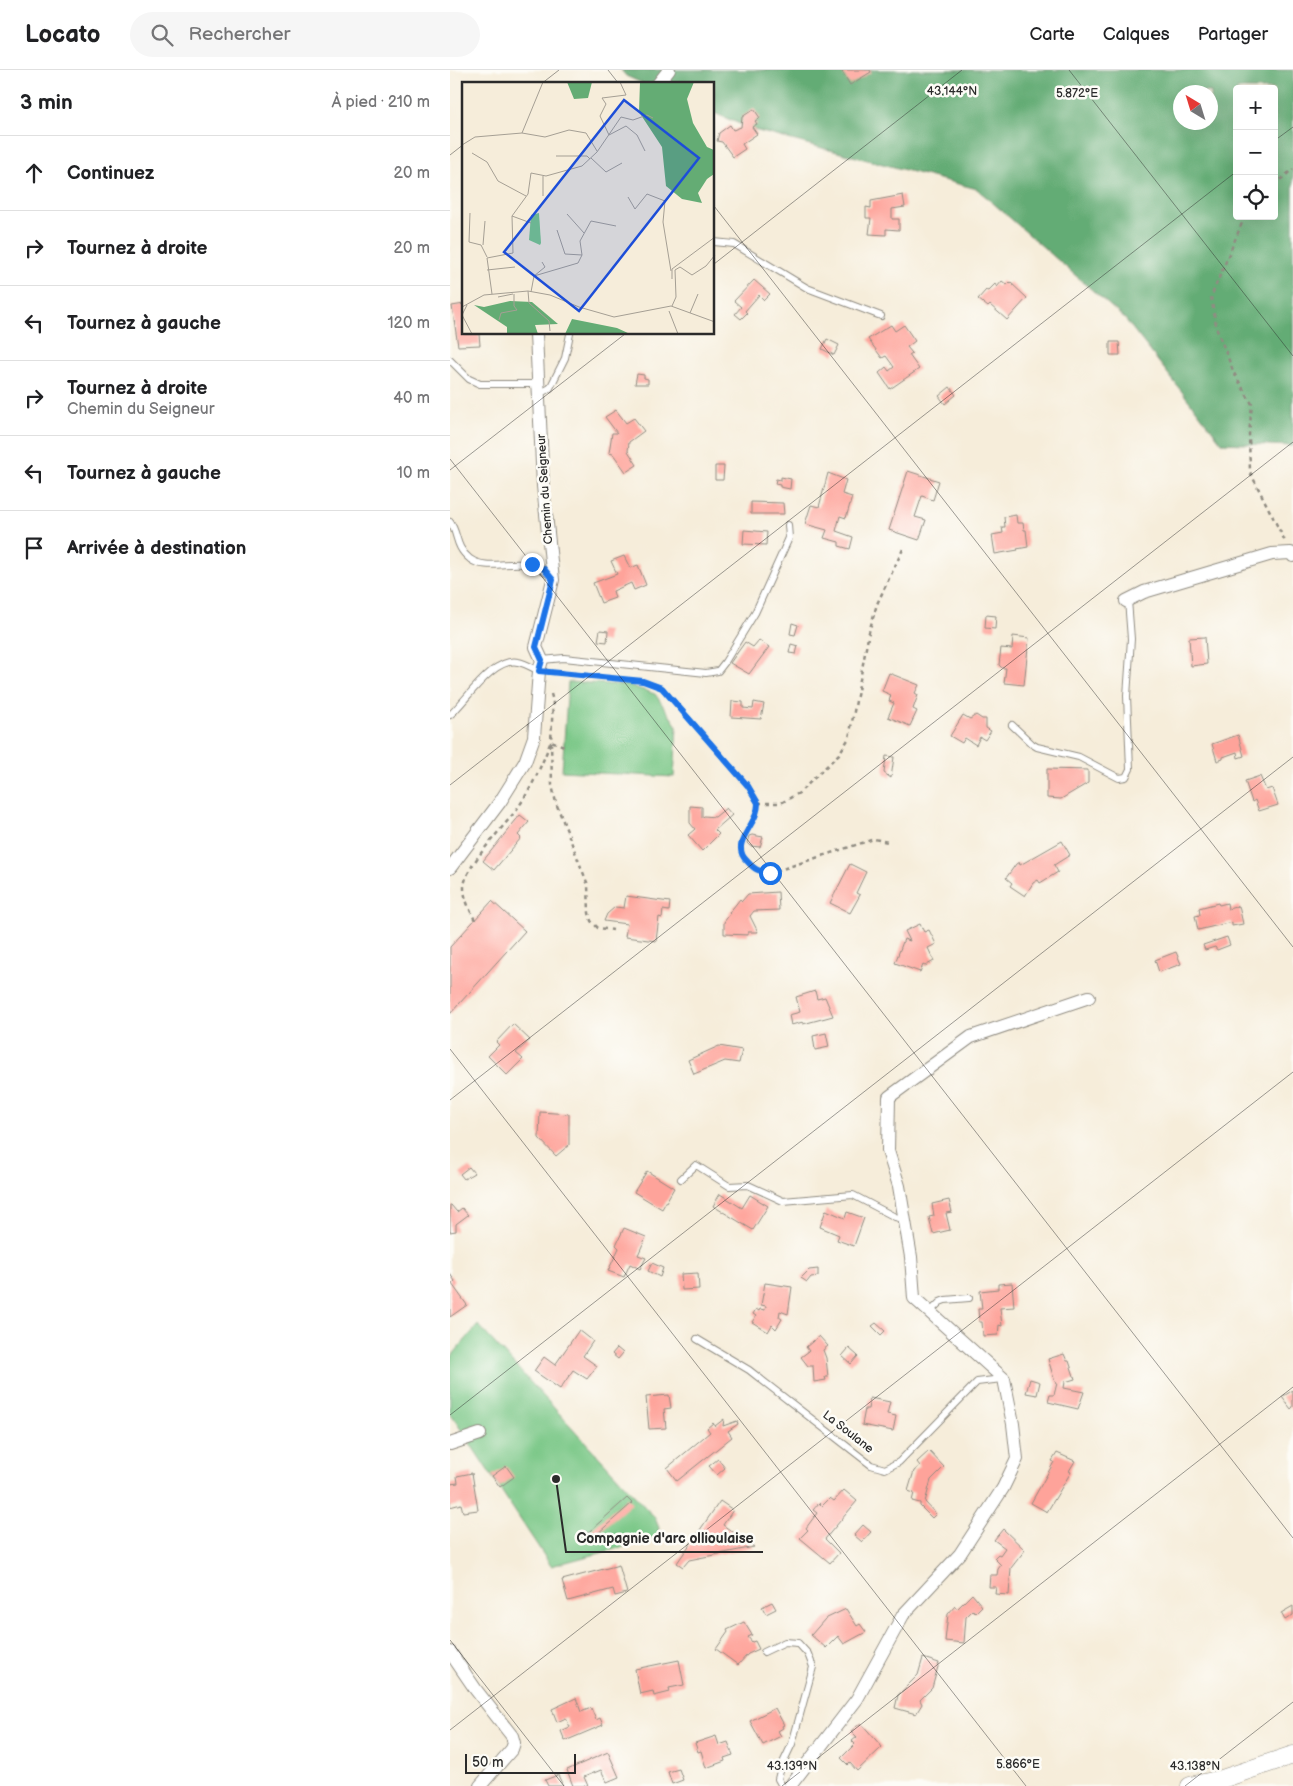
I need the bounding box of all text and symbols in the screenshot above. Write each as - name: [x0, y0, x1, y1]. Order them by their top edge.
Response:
- search box: [130, 12, 480, 57]
- text: Locato: [25, 20, 100, 49]
- icon: search: [148, 21, 176, 49]
- text: Rechercher: [188, 23, 290, 46]
- text: Carte: [1029, 24, 1075, 45]
- text: Calques: [1103, 24, 1170, 45]
- text: Partager: [1198, 24, 1268, 45]
- inset map: [462, 82, 715, 335]
- text: 43.144°N: [927, 84, 977, 99]
- north arrow: [1173, 85, 1218, 130]
- map controls: [1233, 85, 1278, 220]
- button: +: [1233, 85, 1278, 130]
- text: 5.872°E: [1056, 86, 1098, 101]
- text: 3 min: [20, 90, 73, 115]
- text: À pied · 210 m: [331, 93, 430, 112]
- button: −: [1233, 130, 1278, 175]
- icon: ahead: [20, 159, 48, 187]
- text: Continuez: [67, 162, 154, 185]
- text: 20 m: [394, 164, 430, 183]
- button: locate: [1233, 175, 1278, 220]
- icon: right: [20, 234, 48, 262]
- text: Tournez à droite: [67, 237, 208, 260]
- text: 20 m: [394, 239, 430, 258]
- icon: left: [20, 309, 48, 337]
- text: Tournez à gauche: [67, 312, 221, 335]
- text: 120 m: [387, 314, 430, 333]
- text: Tournez à droite: [67, 377, 208, 400]
- icon: right: [20, 384, 48, 412]
- text: 40 m: [393, 389, 430, 408]
- text: Chemin du Seigneur: [67, 400, 214, 419]
- street label: Chemin du Seigneur: [534, 433, 556, 545]
- icon: left: [20, 459, 48, 487]
- text: Tournez à gauche: [67, 462, 221, 485]
- text: 10 m: [397, 464, 430, 483]
- icon: arrive: [20, 534, 48, 562]
- text: Arrivée à destination: [67, 537, 246, 560]
- route end: [521, 553, 544, 576]
- route start: [759, 862, 782, 885]
- street label: La Soulane: [820, 1408, 876, 1456]
- callout: Compagnie d'arc ollioulaise: [566, 1523, 763, 1552]
- text: Compagnie d'arc ollioulaise: [576, 1530, 754, 1547]
- scale bar: [465, 1751, 576, 1774]
- text: 50 m: [472, 1754, 504, 1771]
- text: 5.866°E: [996, 1757, 1040, 1772]
- text: 43.139°N: [767, 1759, 817, 1774]
- text: 43.138°N: [1170, 1759, 1220, 1774]

